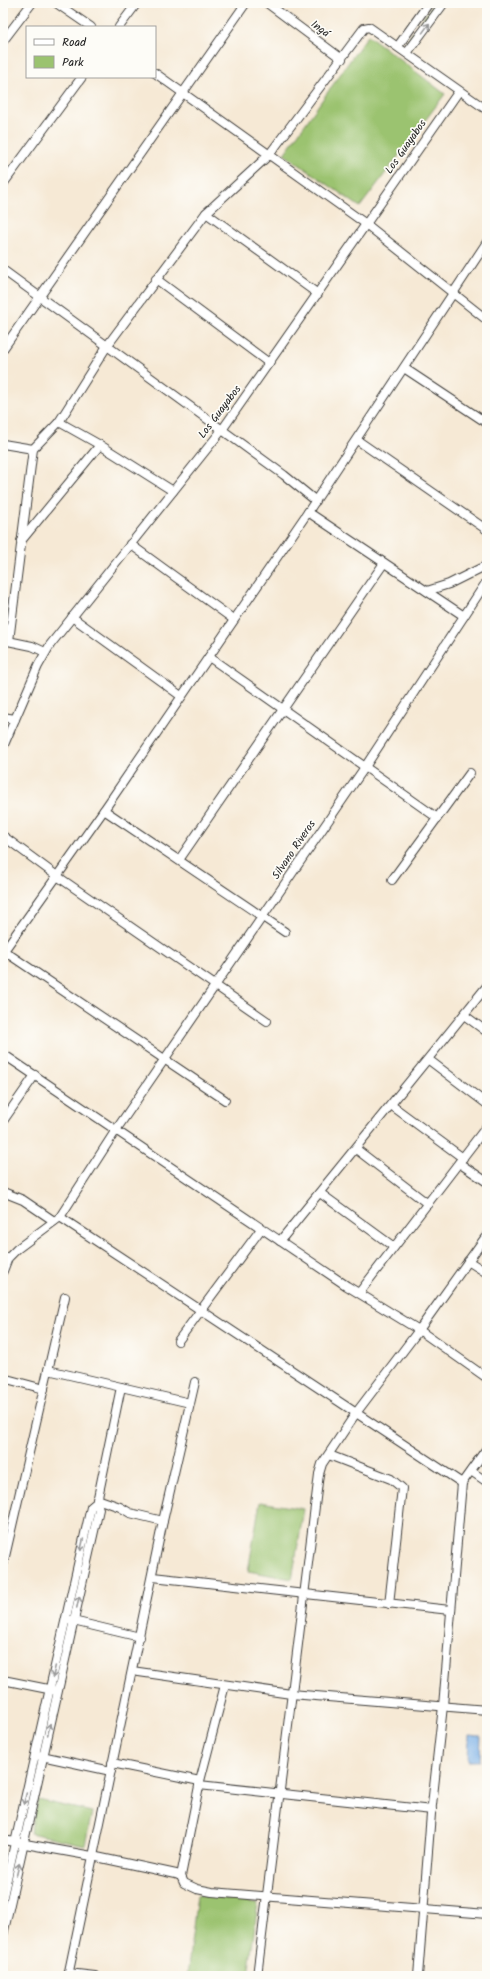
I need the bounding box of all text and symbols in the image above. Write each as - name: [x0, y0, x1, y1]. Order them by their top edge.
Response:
- street label: Ingá: [307, 16, 335, 43]
- one-way arrow: [422, 23, 430, 34]
- legend: [26, 26, 156, 78]
- text: Road: [62, 33, 87, 52]
- text: Park: [62, 53, 84, 72]
- street label: Los Guayabos: [381, 116, 432, 178]
- street label: Los Guayabos: [194, 381, 246, 443]
- street label: Silvano Riveros: [267, 816, 321, 883]
- one-way arrow: [78, 1538, 86, 1551]
- one-way arrow: [75, 1596, 83, 1609]
- one-way arrow: [49, 1665, 57, 1678]
- one-way arrow: [45, 1723, 53, 1736]
- one-way arrow: [20, 1792, 28, 1805]
- one-way arrow: [15, 1863, 22, 1876]

